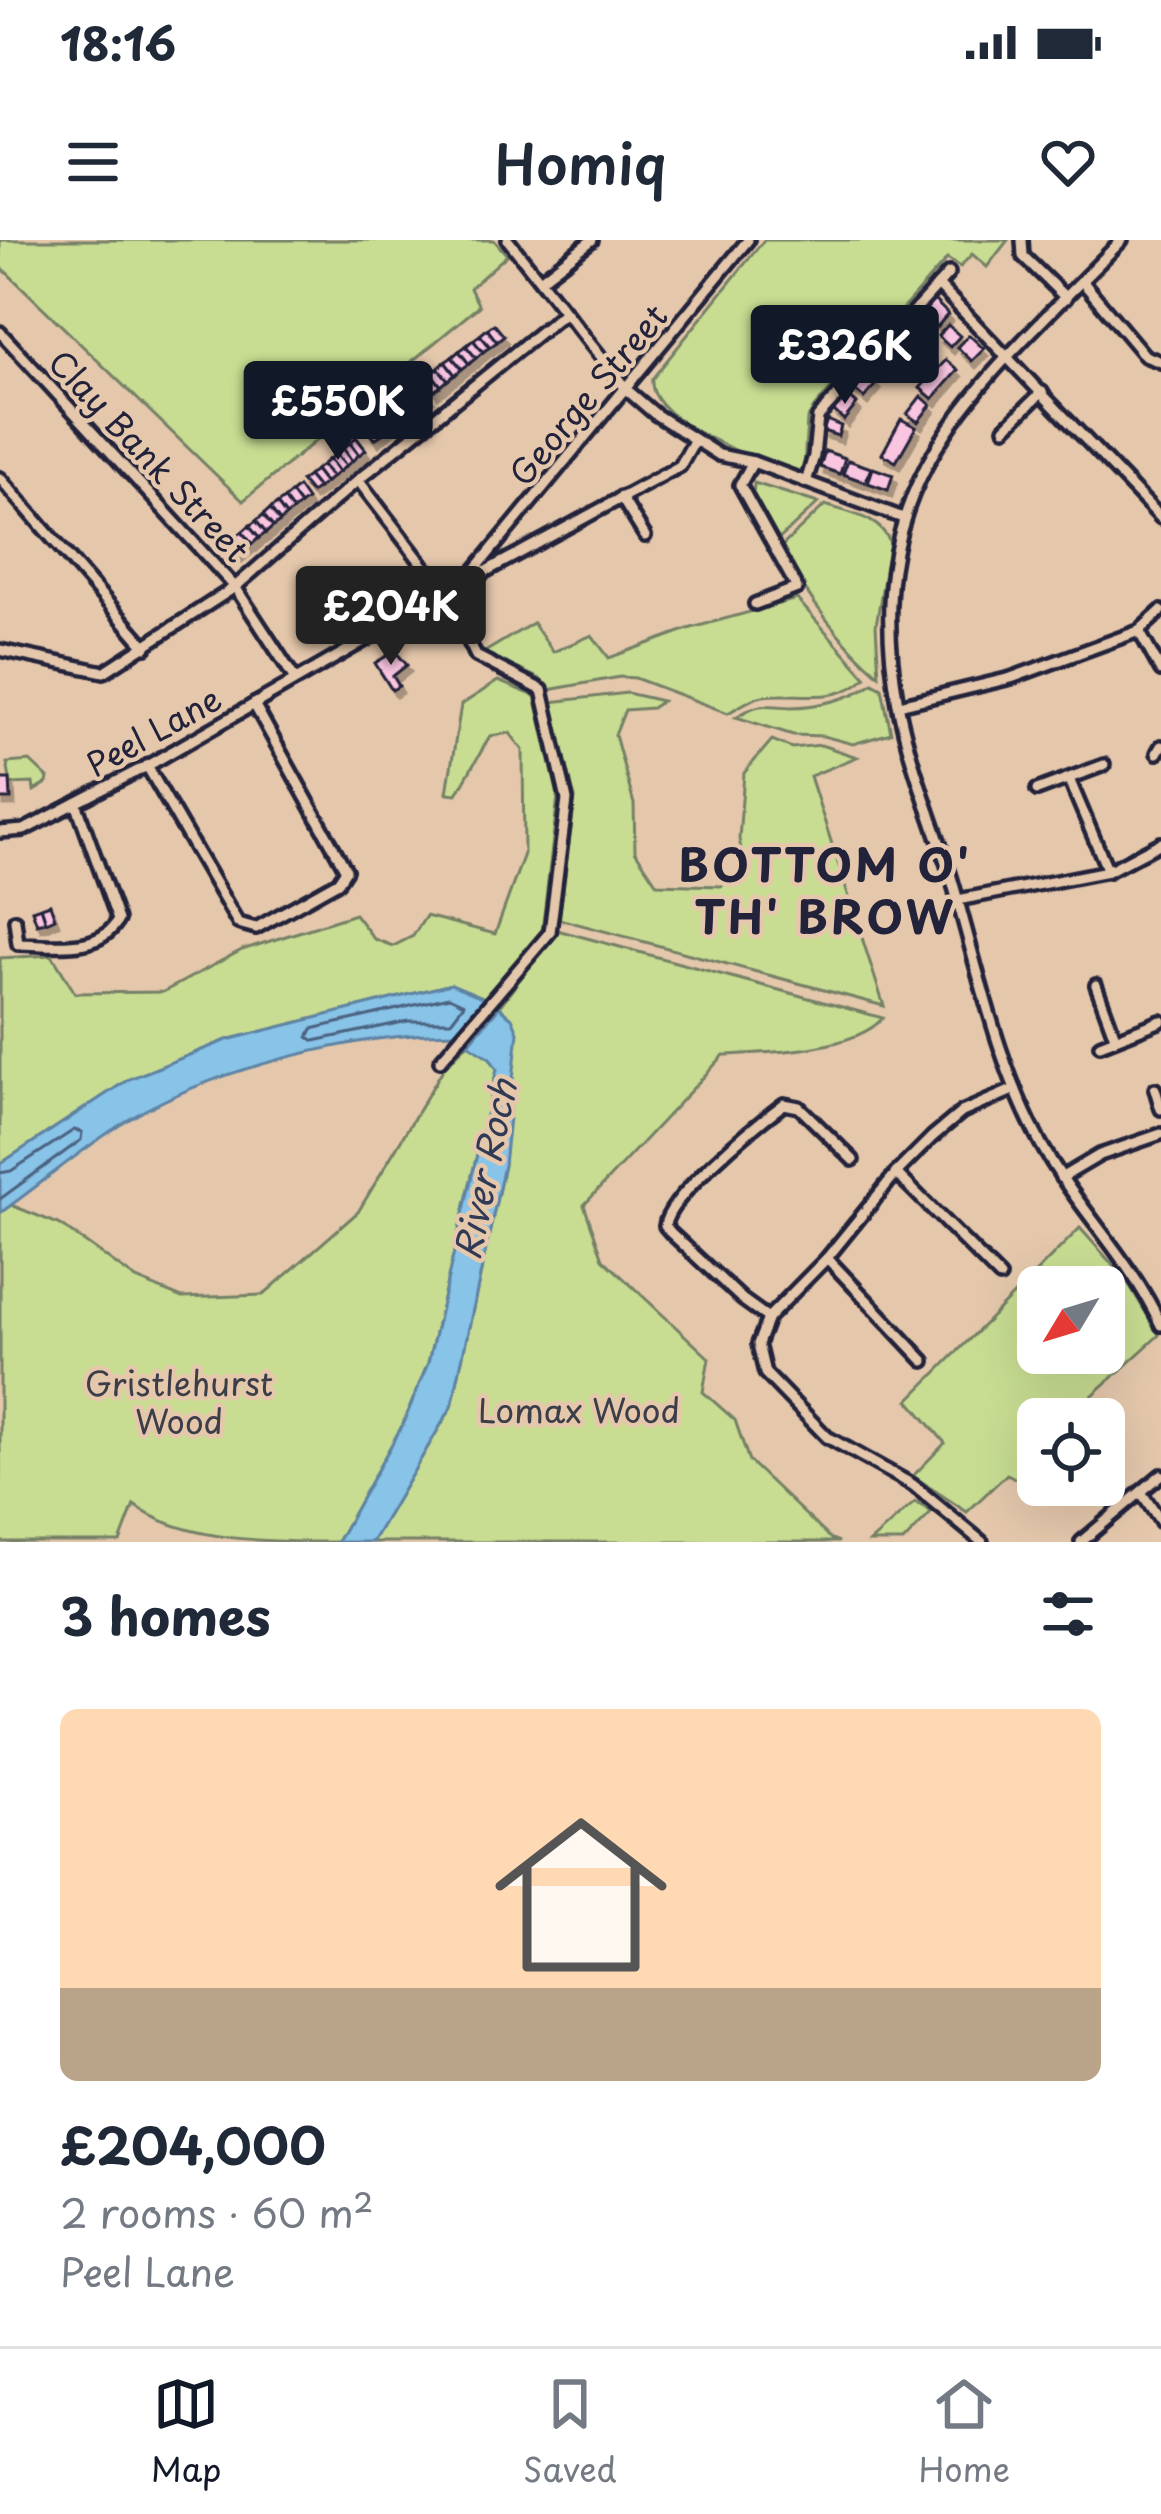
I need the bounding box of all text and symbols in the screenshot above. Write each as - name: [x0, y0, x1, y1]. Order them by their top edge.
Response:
- text: 18:16: [60, 8, 176, 76]
- text: Homiq: [495, 122, 666, 203]
- icon: menu: [60, 129, 126, 195]
- icon: heart: [1035, 129, 1101, 195]
- street label: George Street: [496, 292, 678, 496]
- pin: £326K: [761, 305, 929, 407]
- text: £326K: [778, 314, 912, 373]
- street label: Clay Bank Street: [38, 337, 262, 573]
- pin: £550K: [254, 361, 422, 463]
- text: £550K: [271, 370, 405, 429]
- pin: £204K: [307, 566, 475, 668]
- text: £204K: [323, 575, 459, 634]
- street label: Peel Lane: [76, 672, 230, 788]
- district label: BOTTOM O' TH' BROW: [678, 829, 972, 949]
- water label: River Roch: [439, 1072, 530, 1264]
- north arrow: [1017, 1266, 1125, 1374]
- map controls: [1017, 1266, 1125, 1506]
- park label: Gristlehurst Wood: [85, 1357, 273, 1445]
- park label: Lomax Wood: [478, 1384, 680, 1434]
- button: locate: [1017, 1398, 1125, 1506]
- text: 3 homes: [60, 1576, 271, 1653]
- icon: filters: [1035, 1581, 1101, 1647]
- icon: home: [473, 1787, 689, 2003]
- text: £204,000: [60, 2105, 326, 2182]
- text: 2 rooms · 60 m²: [60, 2182, 374, 2241]
- text: Peel Lane: [60, 2241, 235, 2300]
- tab: Map: [151, 2371, 221, 2493]
- tab: Saved: [523, 2371, 617, 2493]
- tab: Home: [918, 2371, 1010, 2493]

